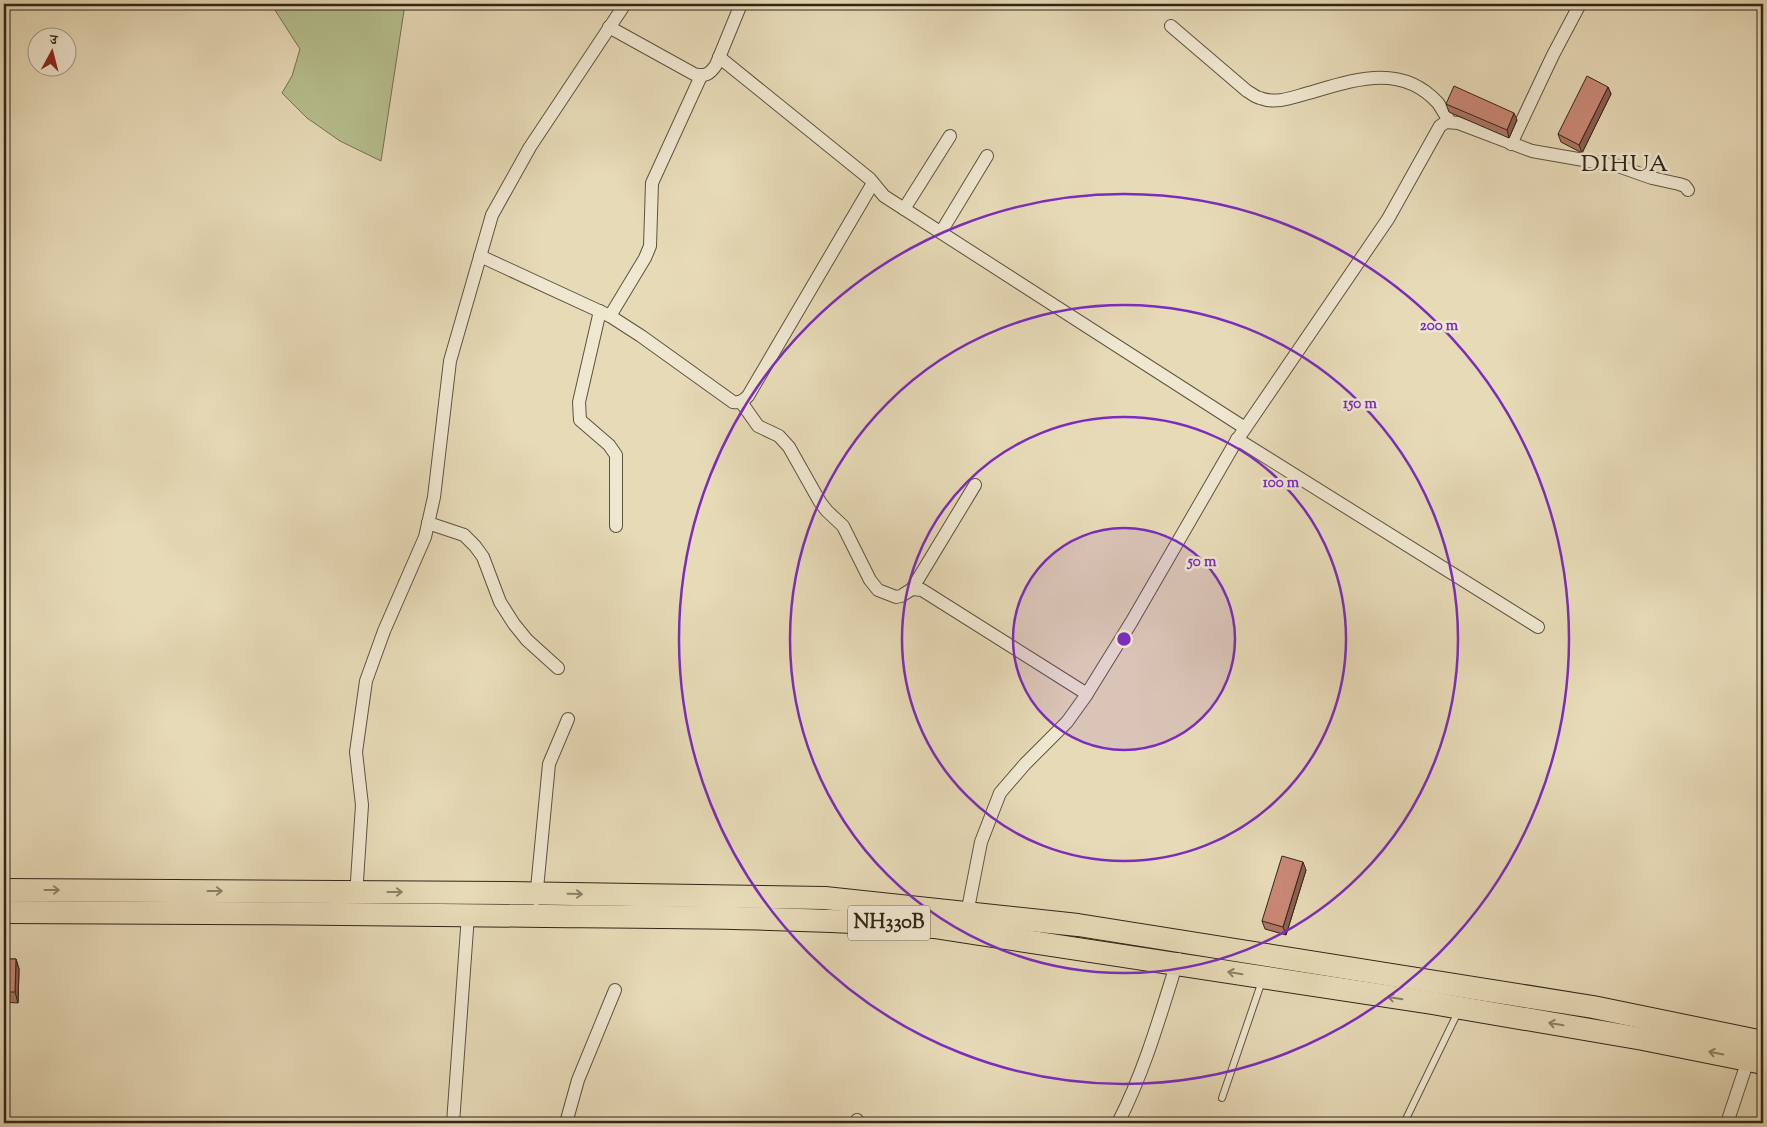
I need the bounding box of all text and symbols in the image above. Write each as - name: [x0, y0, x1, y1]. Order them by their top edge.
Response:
- north arrow: [28, 28, 78, 78]
- text: उ: [48, 31, 59, 52]
- district label: DIHUA: [1581, 148, 1669, 182]
- text: 200 m: [1420, 316, 1459, 337]
- text: 150 m: [1343, 394, 1377, 415]
- text: 100 m: [1263, 473, 1300, 494]
- text: 50 m: [1187, 552, 1217, 573]
- centre of rings: [1115, 630, 1133, 648]
- one-way arrow: [44, 885, 60, 895]
- one-way arrow: [206, 886, 223, 896]
- one-way arrow: [386, 887, 403, 897]
- one-way arrow: [566, 889, 583, 899]
- road number: NH330B: [848, 906, 930, 940]
- one-way arrow: [1227, 968, 1243, 978]
- one-way arrow: [1388, 992, 1404, 1002]
- one-way arrow: [1548, 1019, 1564, 1029]
- one-way arrow: [1708, 1048, 1724, 1058]

